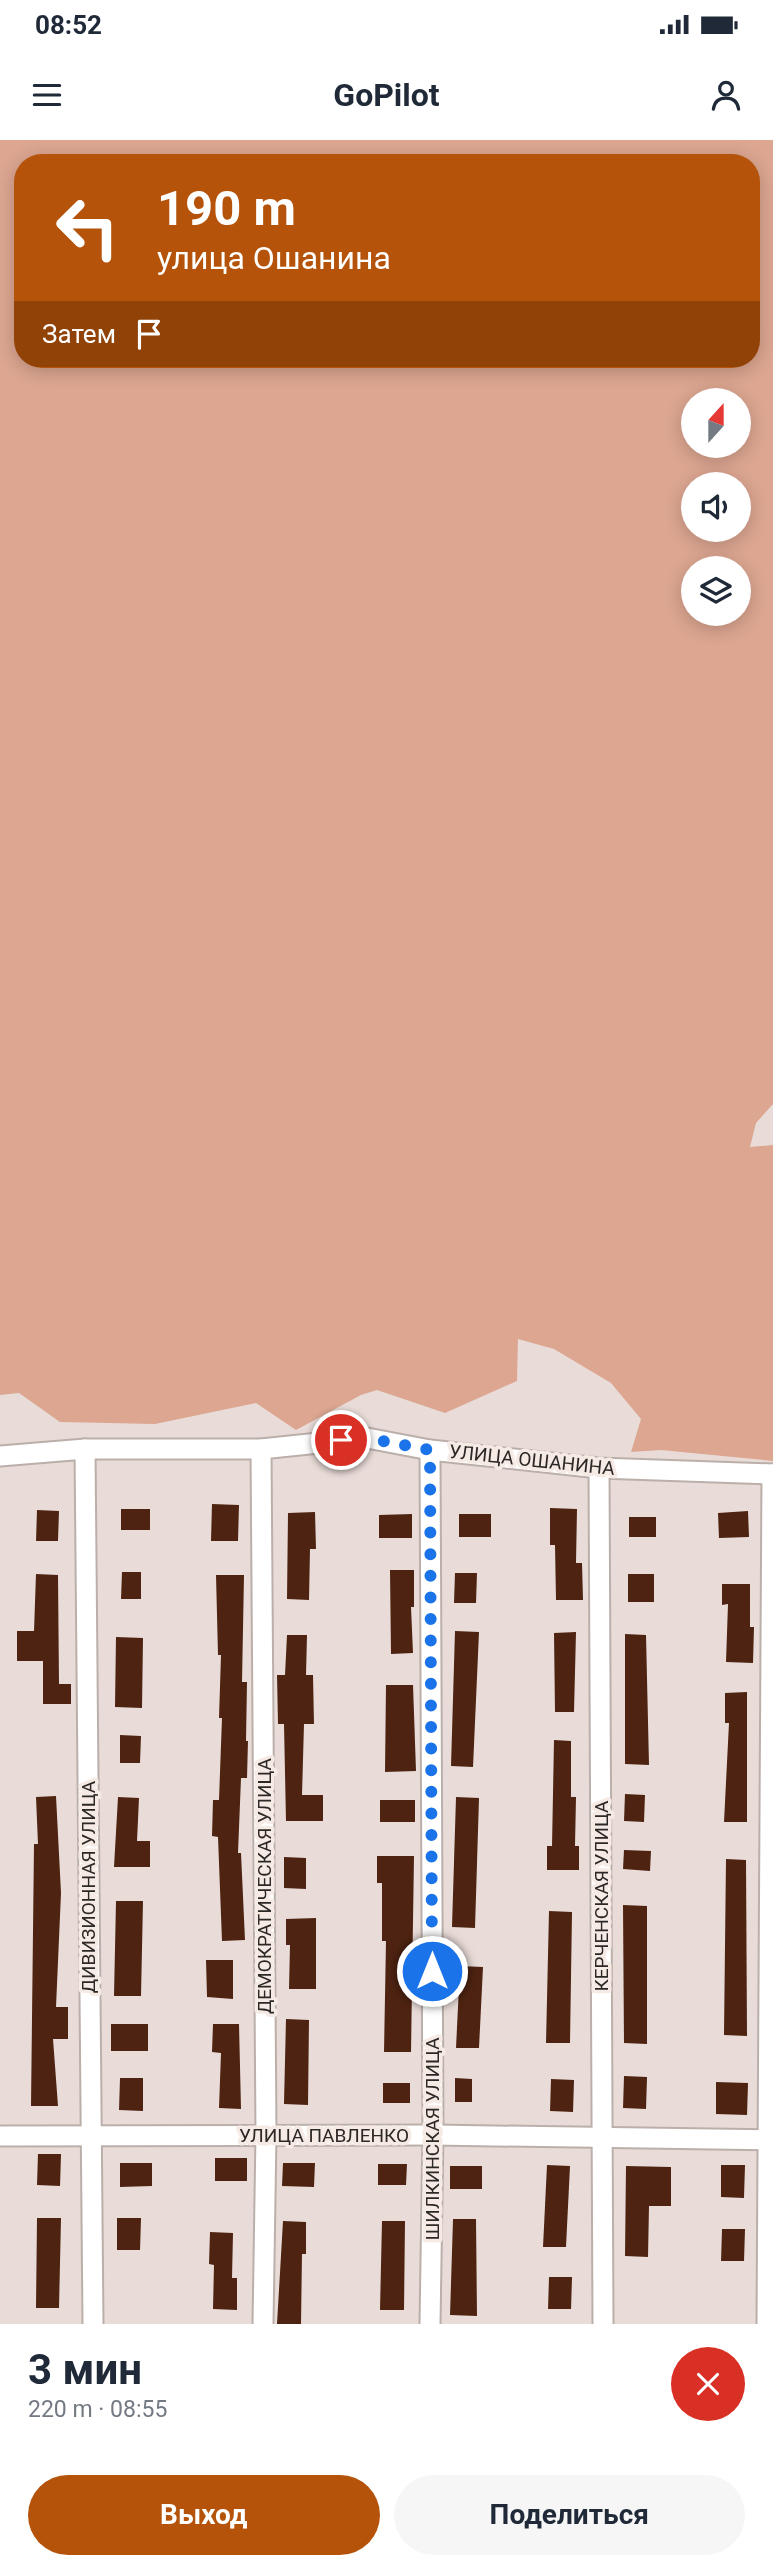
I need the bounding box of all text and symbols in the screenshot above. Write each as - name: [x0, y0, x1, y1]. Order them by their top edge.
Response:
- text: 08:52: [35, 10, 102, 40]
- icon: menu: [28, 76, 66, 114]
- text: GoPilot: [333, 76, 440, 114]
- icon: person: [707, 76, 745, 114]
- text: 190 m: [157, 180, 296, 237]
- icon: left: [42, 182, 133, 273]
- text: улица Ошанина: [157, 239, 391, 277]
- icon: arrive: [130, 315, 168, 353]
- text: Затем: [42, 319, 116, 349]
- north arrow: [681, 388, 751, 458]
- map controls: [681, 388, 751, 626]
- button: sound: [681, 472, 751, 542]
- button: layers: [681, 556, 751, 626]
- pin: [311, 1410, 371, 1470]
- icon: arrive: [322, 1421, 360, 1459]
- street label: УЛИЦА ОШАНИНА: [448, 1440, 617, 1480]
- street label: ДЕМОКРАТИЧЕСКАЯ УЛИЦА: [253, 1757, 276, 2014]
- street label: ДИВИЗИОННАЯ УЛИЦА: [77, 1780, 100, 1993]
- street label: КЕРЧЕНСКАЯ УЛИЦА: [590, 1800, 613, 1992]
- position arrow: [395, 1934, 469, 2008]
- street label: ШИЛКИНСКАЯ УЛИЦА: [421, 2037, 444, 2241]
- street label: УЛИЦА ПАВЛЕНКО: [239, 2124, 409, 2147]
- text: 3 мин: [28, 2345, 142, 2394]
- button: close: [671, 2347, 745, 2421]
- text: 220 m · 08:55: [28, 2396, 167, 2423]
- button: Выход: [28, 2475, 380, 2555]
- button: Поделиться: [394, 2475, 745, 2555]

